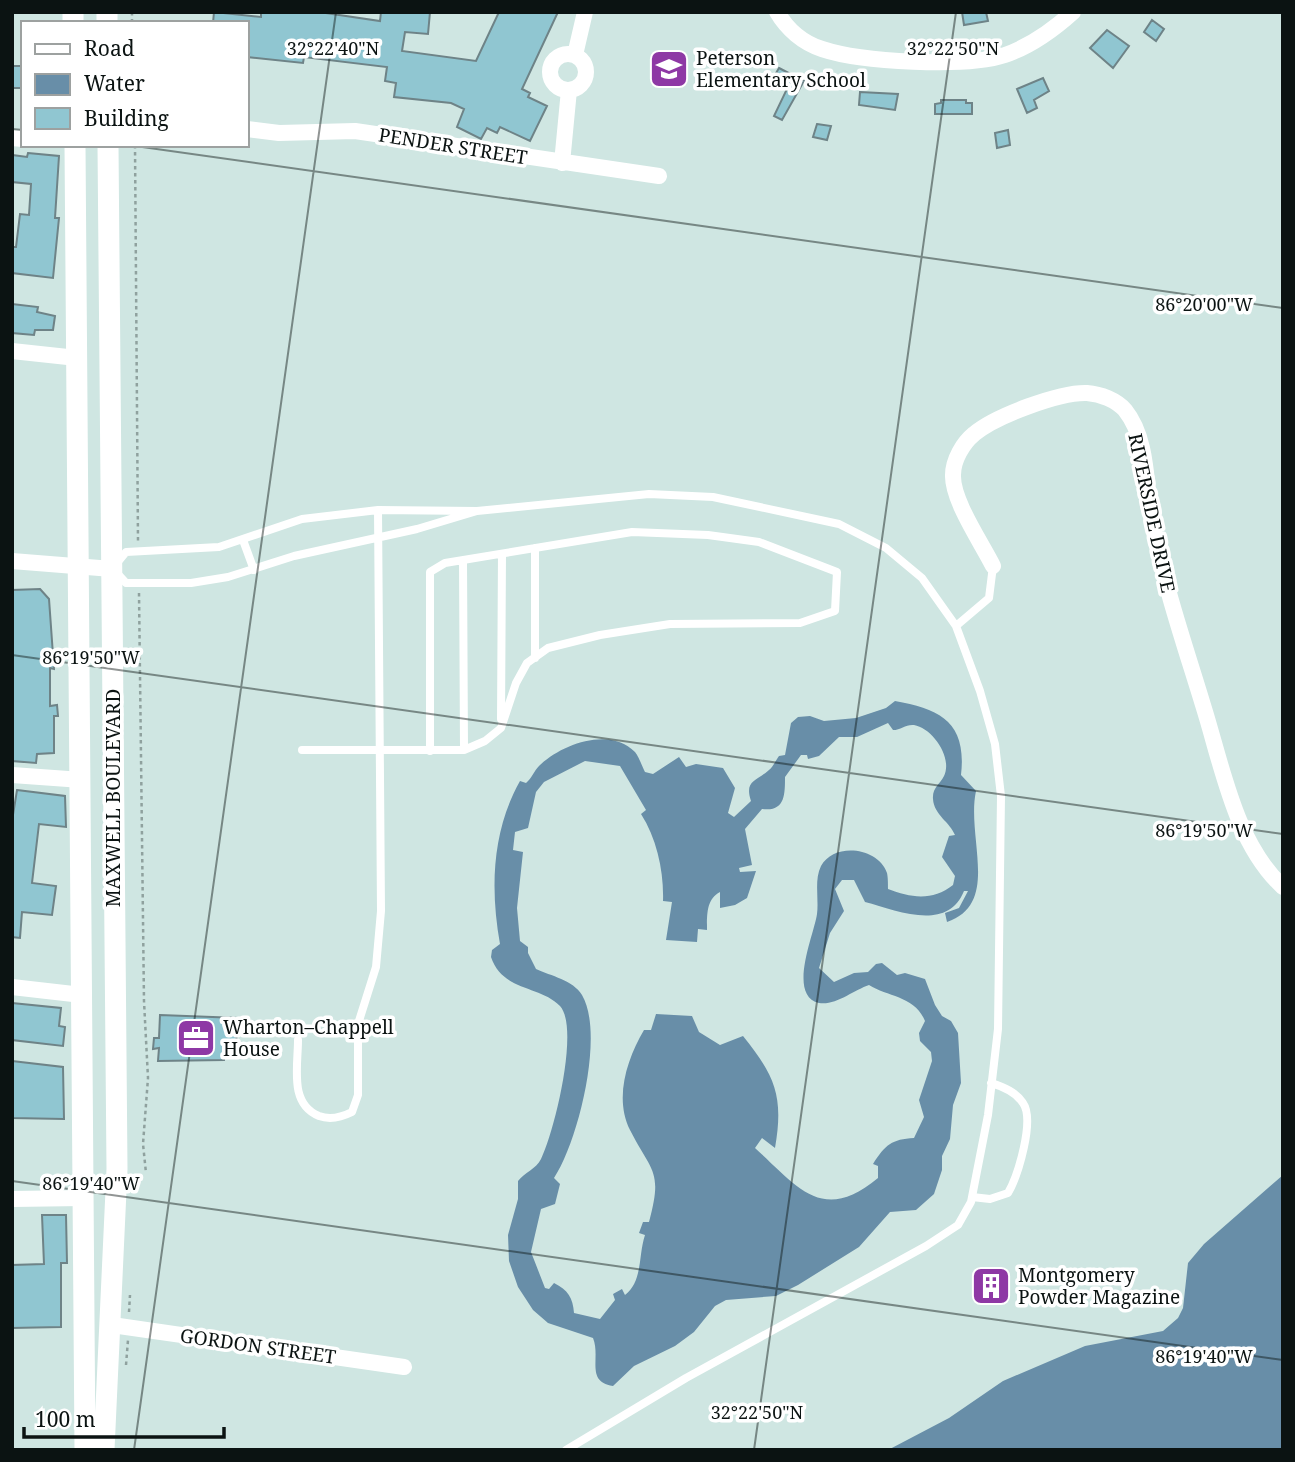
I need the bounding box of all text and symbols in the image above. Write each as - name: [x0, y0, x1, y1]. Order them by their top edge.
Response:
- legend: [21, 21, 248, 147]
- text: Road: [84, 34, 135, 62]
- text: 32°22'40"N: [287, 36, 380, 60]
- text: 32°22'50"N: [907, 36, 1000, 60]
- place label: Peterson Elementary School: [696, 45, 866, 93]
- school or university icon: Peterson Elementary School: [648, 48, 690, 90]
- text: Water: [84, 69, 145, 97]
- text: Building: [84, 104, 169, 132]
- street label: PENDER STREET: [377, 121, 530, 171]
- text: 86°20'00"W: [1155, 292, 1253, 316]
- street label: RIVERSIDE DRIVE: [1122, 431, 1182, 595]
- text: 86°19'50"W: [42, 645, 140, 669]
- street label: MAXWELL BOULEVARD: [100, 689, 126, 907]
- text: 86°19'50"W: [1155, 818, 1253, 842]
- place label: Wharton–Chappell House: [223, 1014, 394, 1062]
- office icon: Wharton–Chappell House: [175, 1017, 217, 1059]
- text: 86°19'40"W: [42, 1171, 140, 1195]
- place label: Montgomery Powder Magazine: [1018, 1262, 1180, 1310]
- building icon: Montgomery Powder Magazine: [970, 1265, 1012, 1307]
- street label: GORDON STREET: [179, 1322, 338, 1370]
- text: 86°19'40"W: [1155, 1344, 1253, 1368]
- scale bar: [24, 1396, 224, 1440]
- text: 32°22'50"N: [711, 1400, 804, 1424]
- text: 100 m: [35, 1405, 96, 1433]

